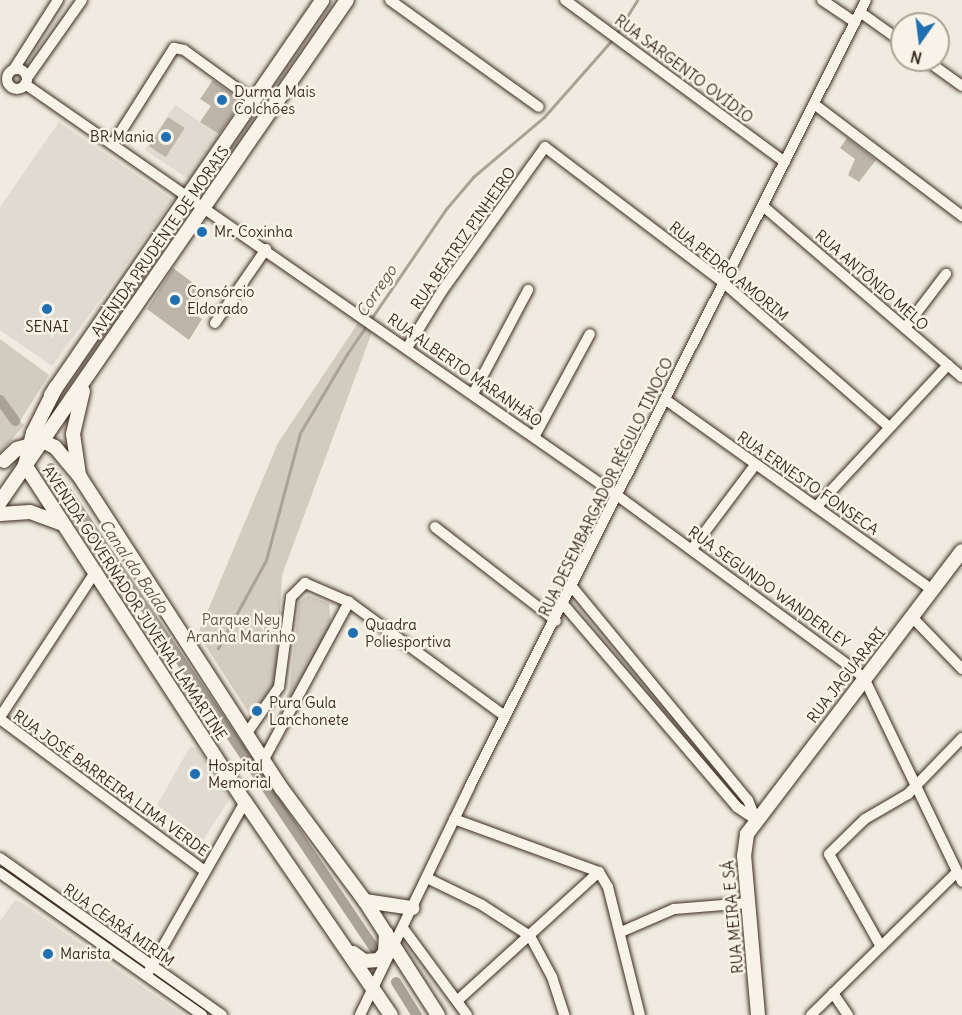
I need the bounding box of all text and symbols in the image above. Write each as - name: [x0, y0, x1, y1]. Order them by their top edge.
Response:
- street label: RUA SARGENTO OVÍDIO: [611, 11, 757, 127]
- north arrow: [890, 12, 950, 72]
- text: N: [908, 46, 924, 69]
- place label: Durma Mais Colchões: [234, 82, 316, 117]
- marker: Durma Mais Colchões: [215, 93, 229, 107]
- place label: BR Mania: [90, 128, 154, 146]
- marker: BR Mania: [159, 130, 173, 144]
- street label: AVENIDA PRUDENTE DE MORAIS: [87, 143, 233, 339]
- street label: RUA BEATRIZ PINHEIRO: [407, 163, 519, 313]
- street label: RUA PEDRO AMORIM: [666, 218, 792, 324]
- place label: Mr. Coxinha: [214, 223, 293, 241]
- marker: Mr. Coxinha: [195, 225, 209, 239]
- street label: RUA ANTÔNIO MELO: [812, 226, 932, 334]
- water label: Corrego: [352, 261, 400, 321]
- place label: Consórcio Eldorado: [187, 282, 254, 317]
- marker: Consórcio Eldorado: [168, 293, 182, 307]
- marker: SENAI: [40, 302, 54, 316]
- street label: RUA ALBERTO MARANHÃO: [384, 310, 546, 430]
- place label: SENAI: [25, 318, 69, 336]
- street label: RUA DESEMBARGADOR RÉGULO TINOCO: [535, 355, 677, 619]
- street label: RUA ERNESTO FONSECA: [734, 427, 882, 539]
- street label: AVENIDA GOVERNADOR JUVENAL LAMARTINE: [39, 462, 231, 744]
- water label: Canal do Baldo: [96, 515, 172, 617]
- street label: RUA SEGUNDO WANDERLEY: [685, 522, 853, 652]
- park label: Parque Ney Aranha Marinho: [186, 610, 296, 645]
- place label: Quadra Poliesportiva: [365, 615, 451, 650]
- street label: RUA JAGUARARI: [803, 624, 889, 726]
- marker: Quadra Poliesportiva: [346, 626, 360, 640]
- place label: Pura Gula Lanchonete: [269, 693, 349, 728]
- marker: Pura Gula Lanchonete: [250, 704, 264, 718]
- street label: RUA JOSÉ BARREIRA LIMA VERDE: [10, 706, 212, 860]
- place label: Hospital Memorial: [208, 756, 271, 791]
- marker: Hospital Memorial: [186, 765, 204, 783]
- street label: RUA MEIRA E SÁ: [719, 860, 747, 974]
- street label: RUA CEARÁ MIRIM: [60, 880, 178, 970]
- place label: Marista: [60, 945, 111, 963]
- marker: Marista: [41, 947, 55, 961]

